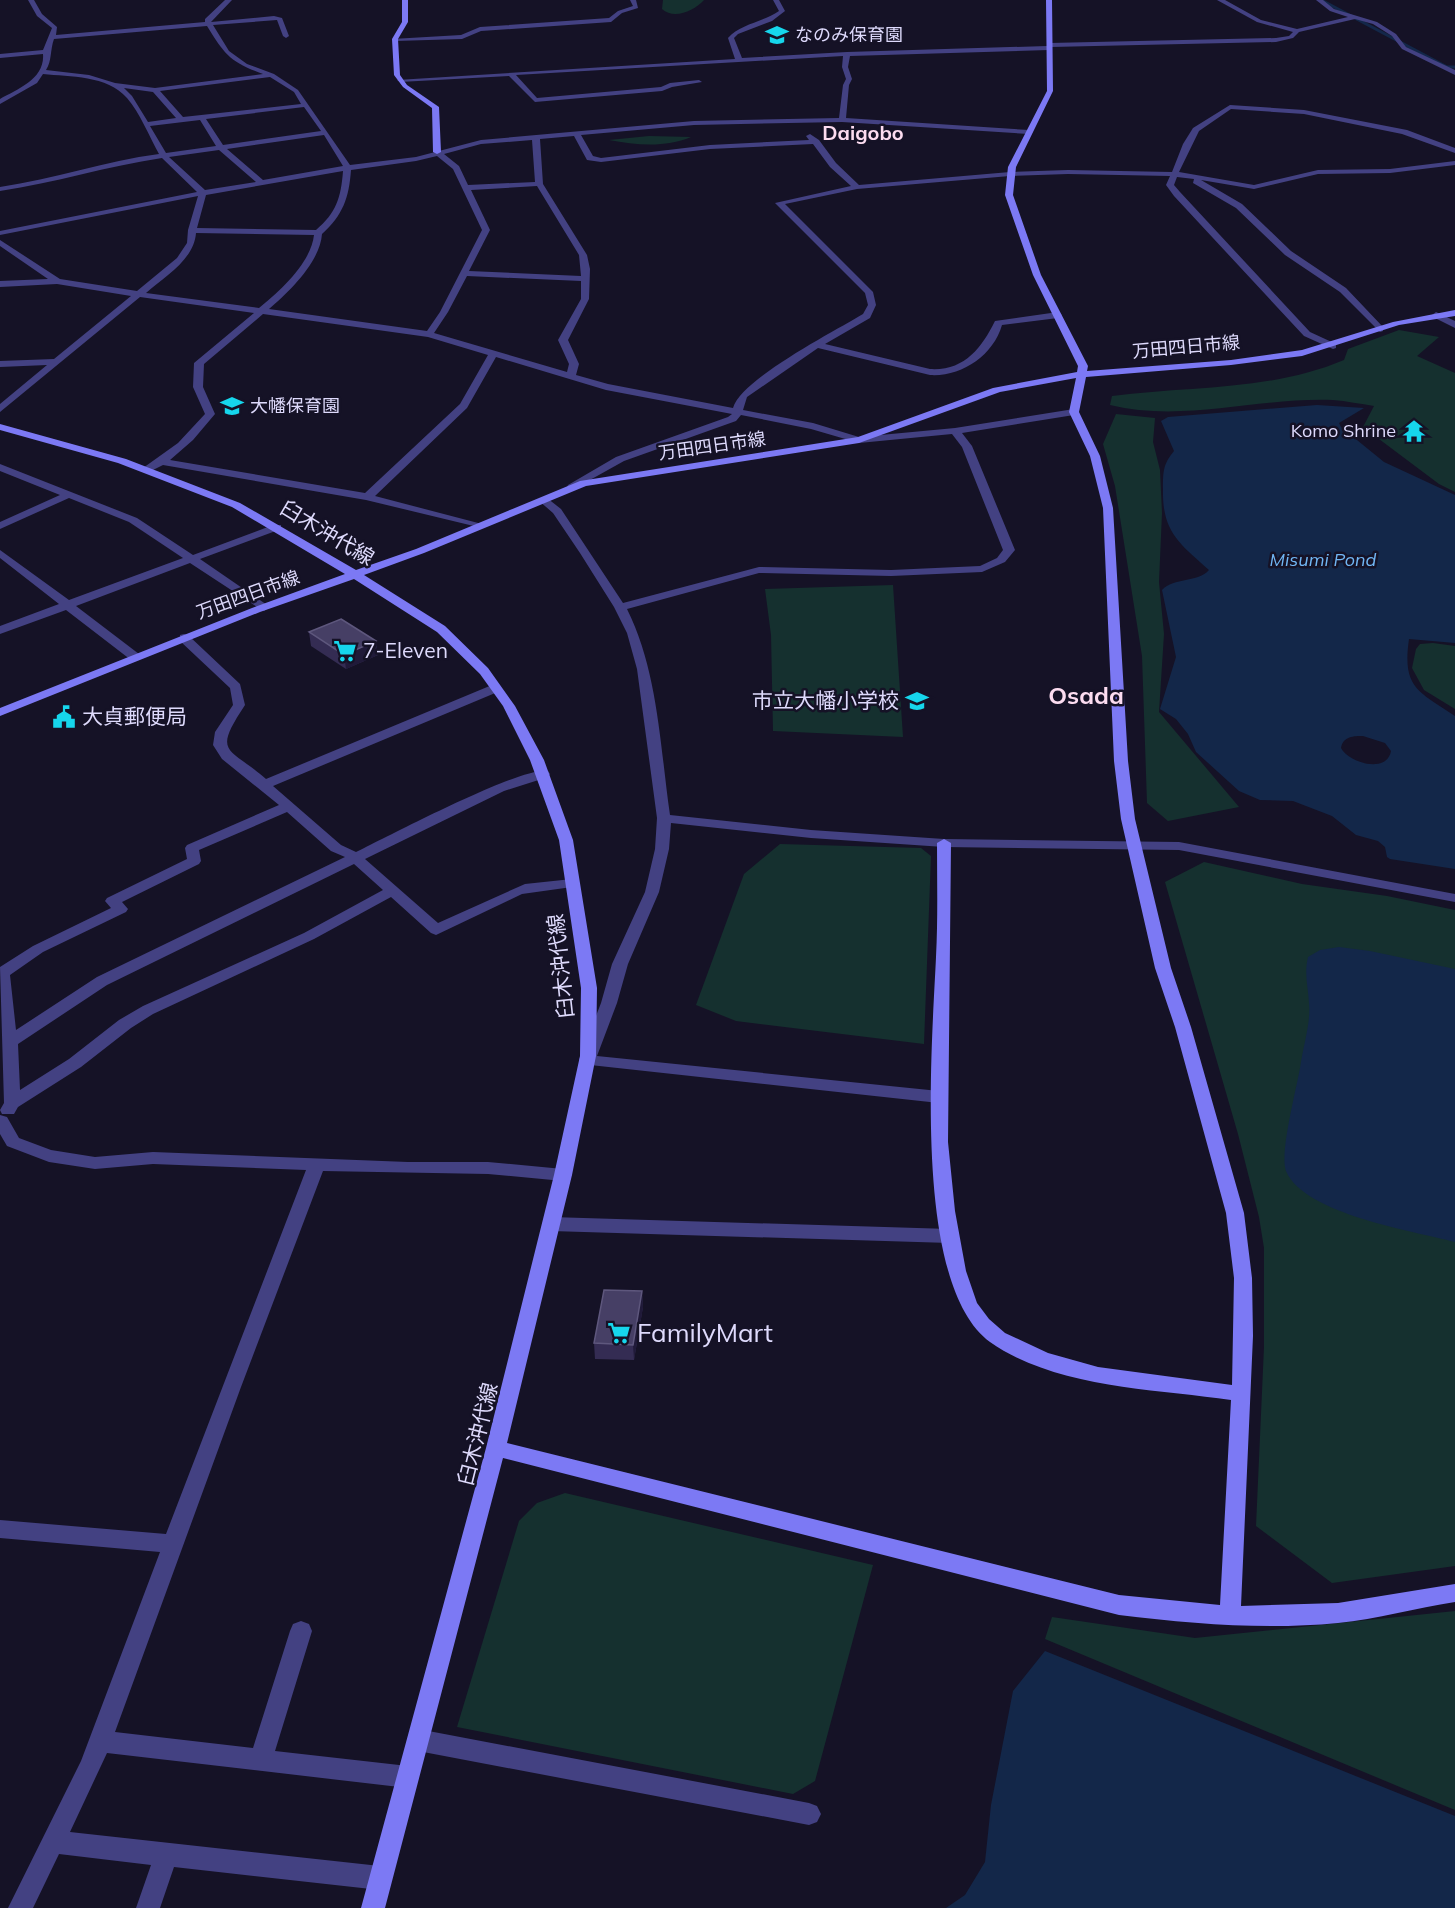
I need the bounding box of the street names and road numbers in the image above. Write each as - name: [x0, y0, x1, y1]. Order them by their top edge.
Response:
- street label: 万田四日市線: [1131, 330, 1241, 363]
- street label: 万田四日市線: [657, 427, 767, 464]
- street label: 臼木沖代線: [276, 494, 379, 570]
- street label: 万田四日市線: [193, 565, 303, 624]
- street label: 臼木沖代線: [542, 913, 578, 1020]
- street label: 臼木沖代線: [452, 1380, 502, 1488]

